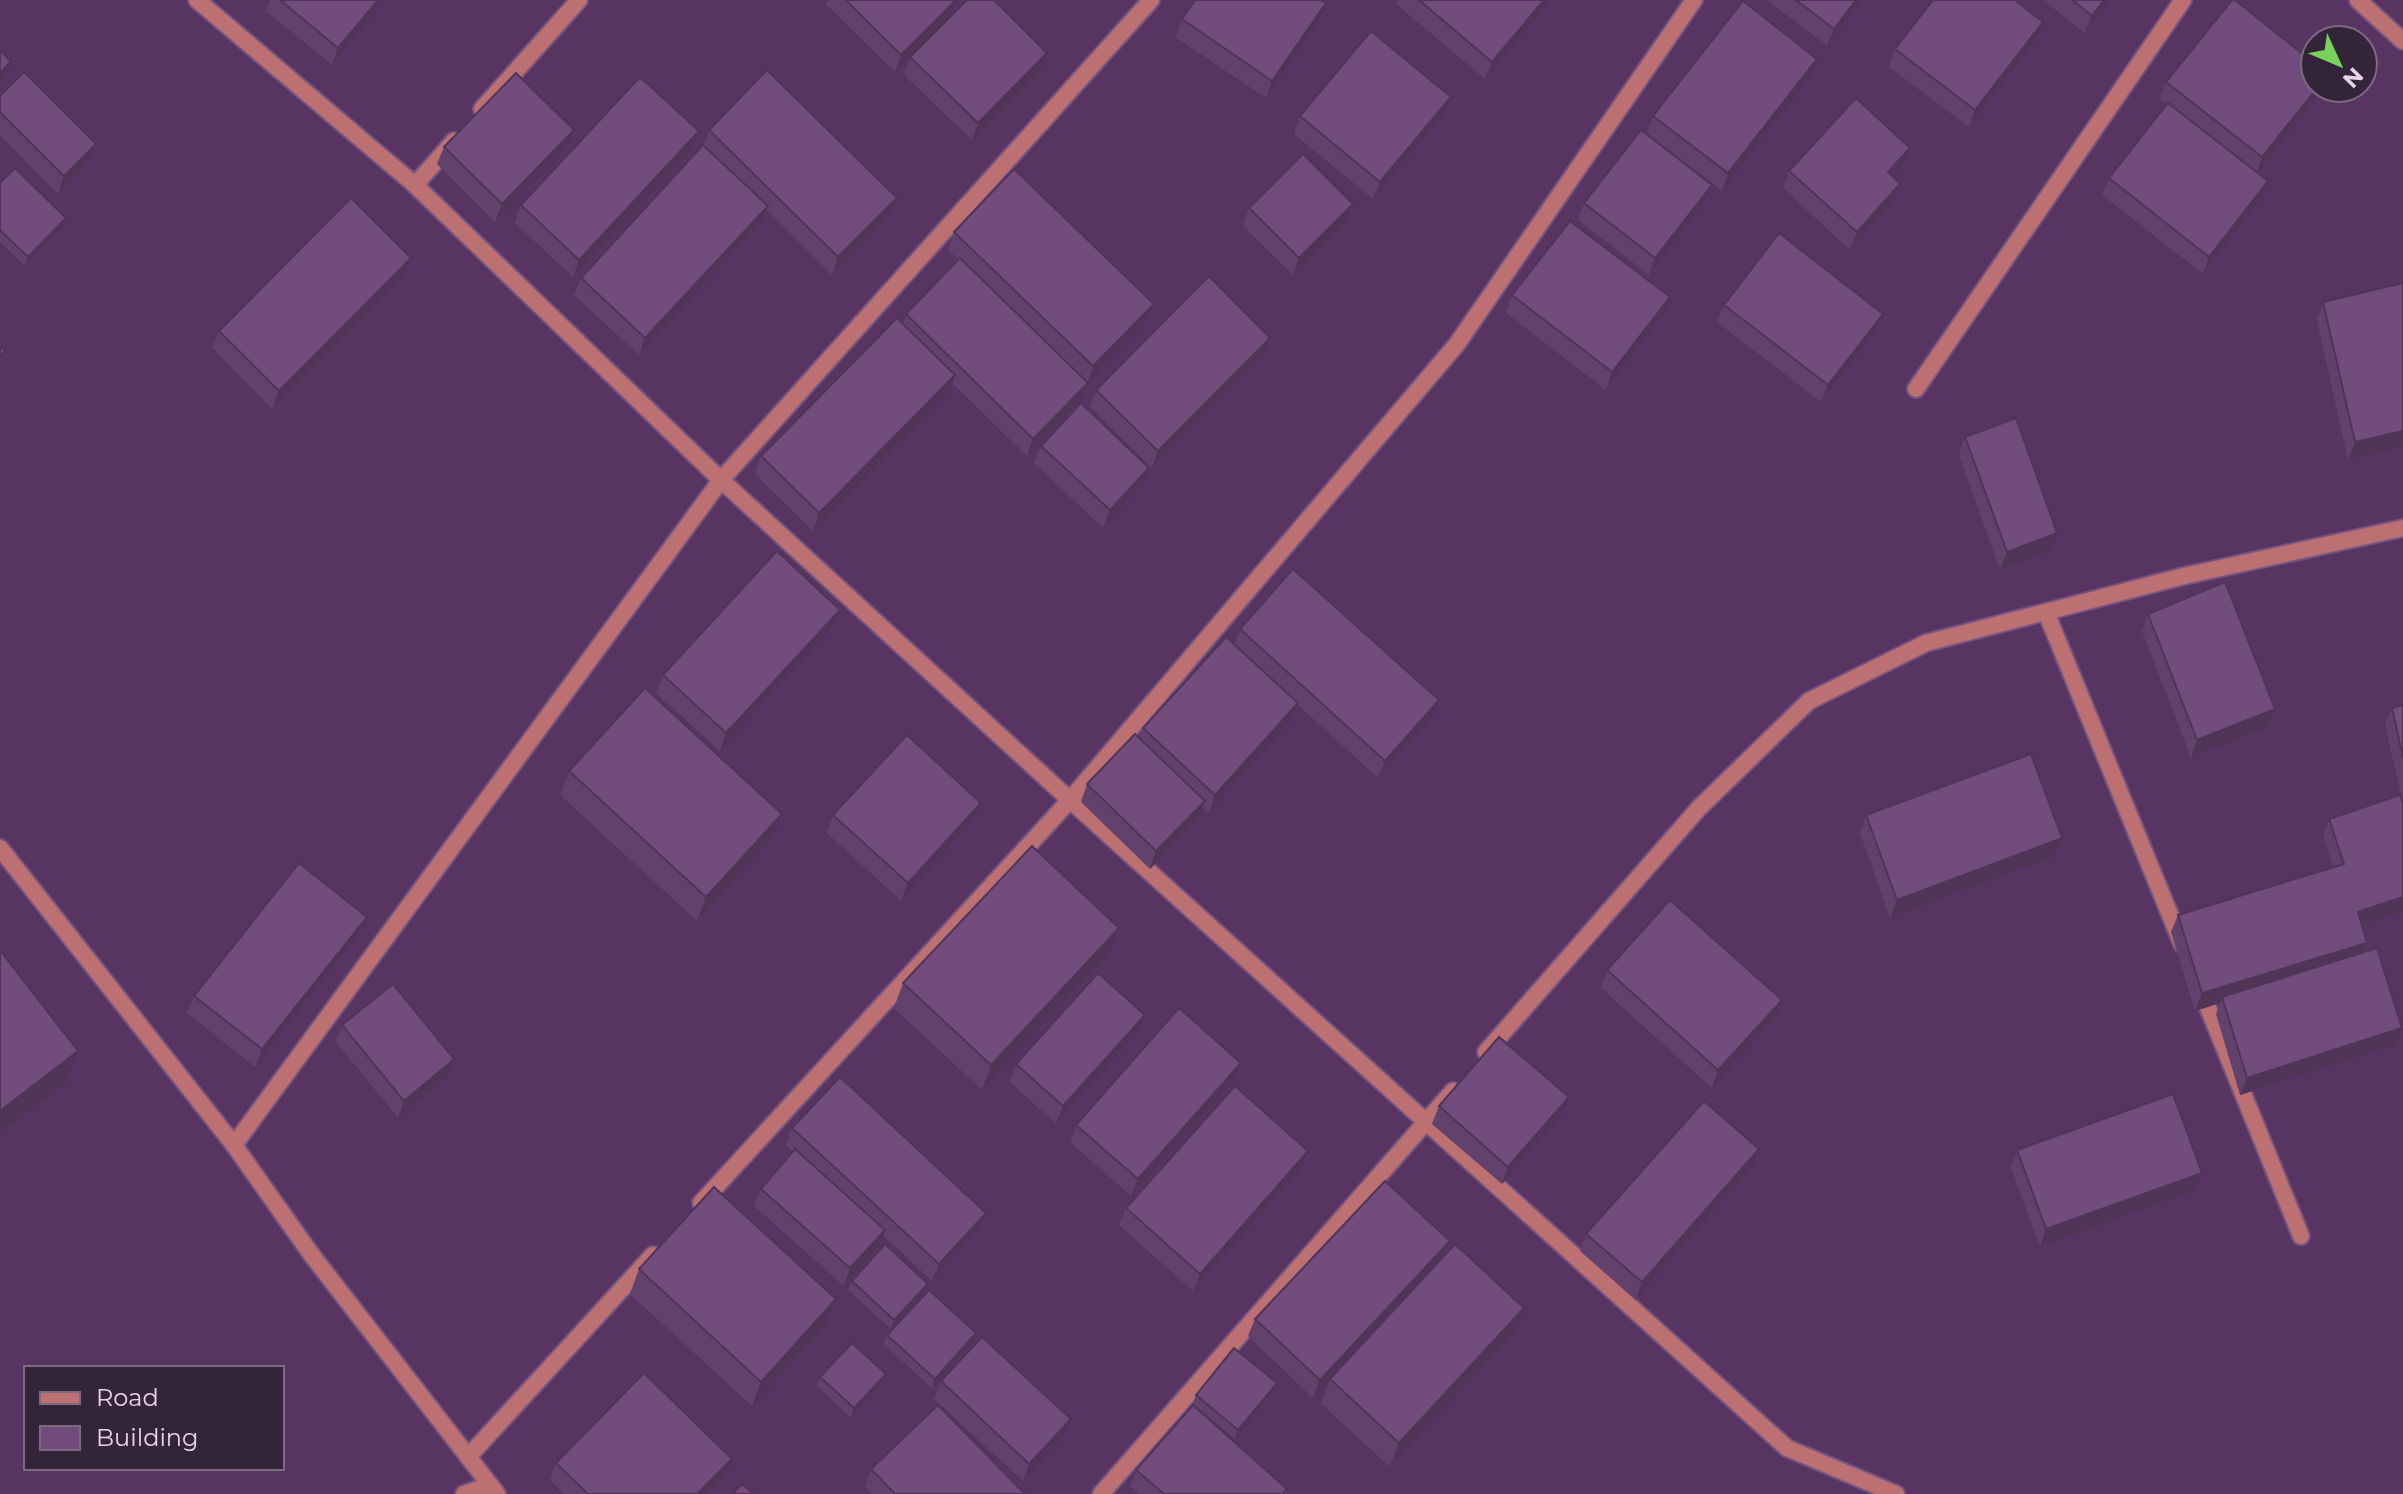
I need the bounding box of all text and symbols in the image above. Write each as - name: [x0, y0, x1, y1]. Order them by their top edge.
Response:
- north arrow: [2299, 24, 2379, 104]
- text: N: [2337, 62, 2369, 93]
- legend: [24, 1366, 284, 1470]
- text: Road: [96, 1383, 159, 1412]
- text: Building: [96, 1423, 199, 1452]

